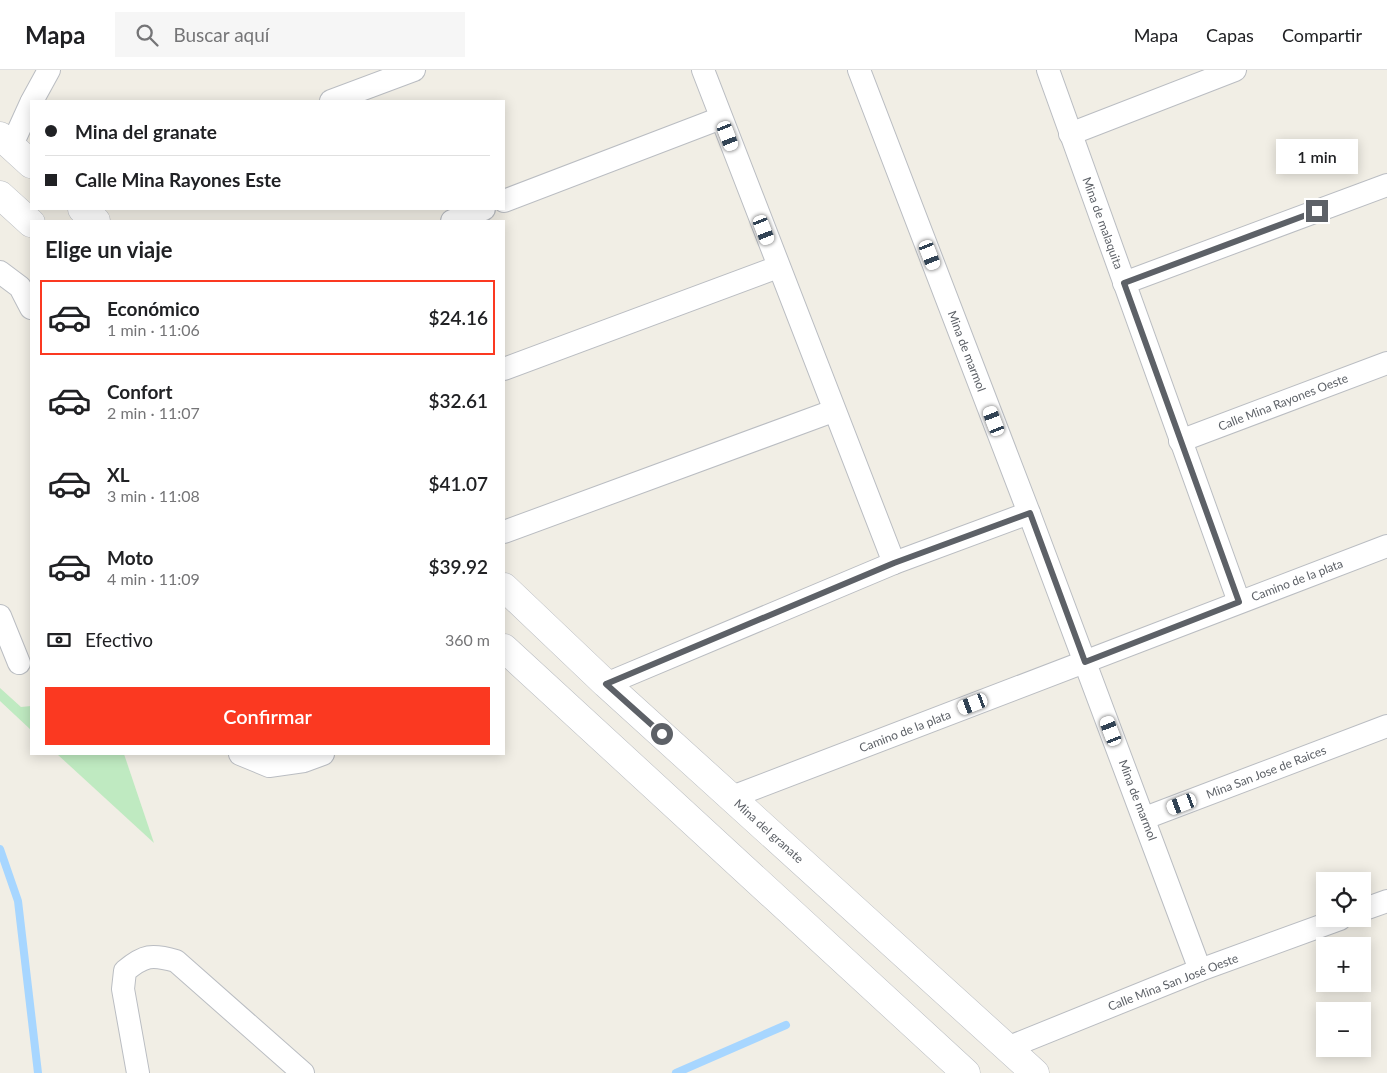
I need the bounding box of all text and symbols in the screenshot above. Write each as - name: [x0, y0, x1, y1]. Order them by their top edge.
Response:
- search box: [115, 12, 465, 57]
- text: Mapa: [25, 20, 85, 49]
- icon: search: [133, 21, 161, 49]
- text: Buscar aquí: [173, 23, 269, 46]
- text: Mapa: [1134, 24, 1178, 46]
- text: Capas: [1206, 24, 1254, 46]
- text: Compartir: [1282, 24, 1362, 46]
- car: [715, 119, 740, 153]
- text: Mina del granate: [75, 120, 217, 143]
- callout: 1 min: [1276, 138, 1358, 174]
- text: 1 min: [1297, 147, 1337, 166]
- text: Calle Mina Rayones Este: [75, 168, 281, 191]
- street label: Mina de malaquita: [1079, 175, 1127, 271]
- route end: [1306, 200, 1328, 222]
- car: [751, 213, 776, 247]
- text: Elige un viaje: [45, 236, 173, 263]
- car: [917, 238, 942, 272]
- icon: car: [47, 295, 92, 340]
- text: Económico: [107, 297, 200, 320]
- text: $24.16: [428, 306, 488, 329]
- street label: Mina de marmol: [945, 308, 989, 394]
- text: 1 min · 11:06: [107, 320, 200, 339]
- street label: Calle Mina Rayones Oeste: [1216, 370, 1350, 434]
- icon: car: [47, 378, 92, 423]
- text: Confort: [107, 380, 172, 403]
- text: $32.61: [428, 389, 488, 412]
- text: 2 min · 11:07: [107, 403, 200, 422]
- car: [981, 404, 1006, 438]
- icon: car: [47, 461, 92, 506]
- text: XL: [107, 463, 130, 486]
- text: $41.07: [428, 472, 488, 495]
- text: 3 min · 11:08: [107, 486, 200, 505]
- icon: car: [47, 544, 92, 589]
- text: Moto: [107, 546, 153, 569]
- text: $39.92: [428, 555, 488, 578]
- street label: Camino de la plata: [1249, 556, 1345, 604]
- text: 4 min · 11:09: [107, 569, 200, 588]
- icon: cash: [45, 626, 73, 654]
- text: Efectivo: [85, 628, 153, 651]
- text: 360 m: [445, 630, 490, 649]
- button: Confirmar: [45, 687, 490, 745]
- car: [956, 692, 989, 716]
- street label: Camino de la plata: [857, 707, 953, 755]
- car: [1098, 714, 1123, 748]
- route start: [651, 723, 673, 745]
- street label: Mina San Jose de Raices: [1204, 742, 1328, 802]
- street label: Mina de marmol: [1116, 757, 1160, 843]
- car: [1165, 792, 1198, 816]
- street label: Mina del granate: [731, 796, 807, 866]
- map controls: [1316, 872, 1371, 1057]
- button: locate: [1316, 872, 1371, 927]
- button: +: [1316, 937, 1371, 992]
- street label: Calle Mina San José Oeste: [1106, 950, 1240, 1014]
- button: −: [1316, 1002, 1371, 1057]

